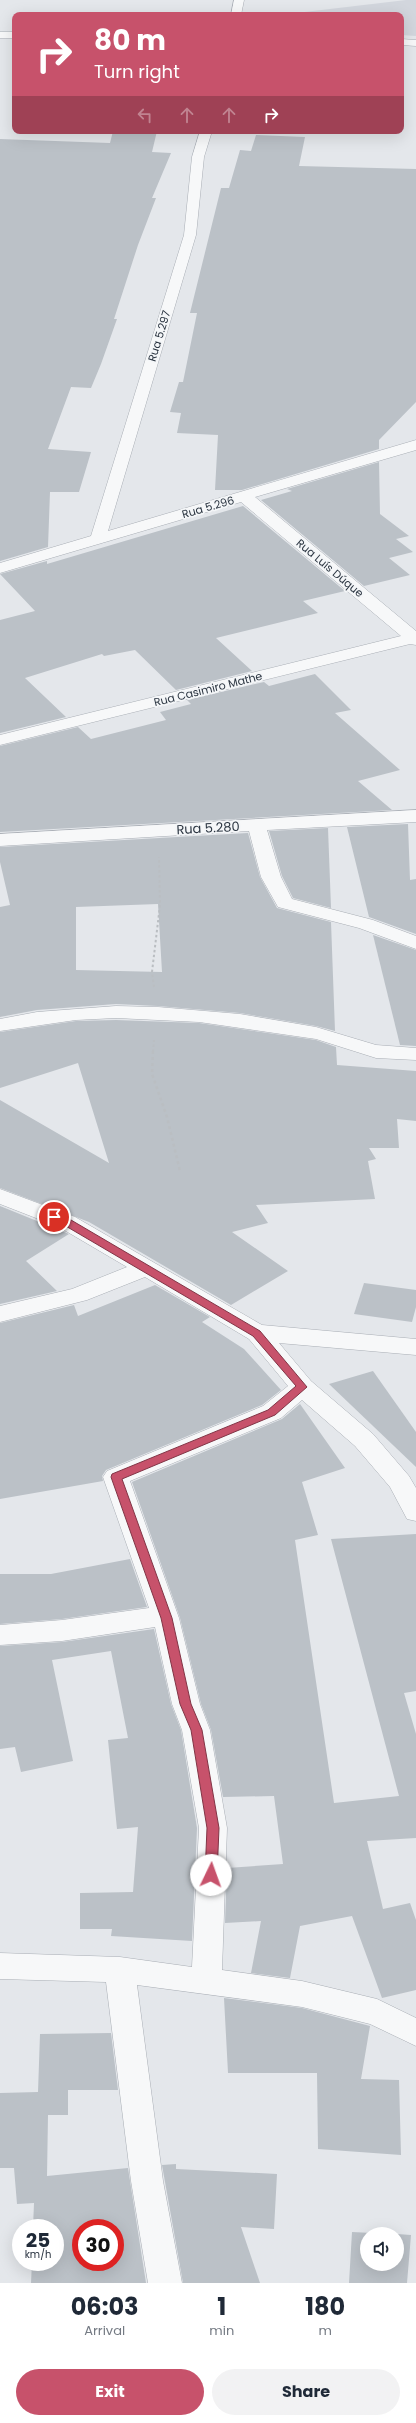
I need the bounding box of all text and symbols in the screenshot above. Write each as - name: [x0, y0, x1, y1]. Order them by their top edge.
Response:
- text: 80 m: [94, 21, 166, 60]
- icon: right: [28, 28, 80, 80]
- text: Turn right: [94, 59, 180, 84]
- icon: left: [134, 104, 156, 126]
- icon: ahead: [176, 104, 198, 126]
- icon: ahead: [218, 104, 240, 126]
- icon: right: [260, 104, 282, 126]
- street label: Rua 5.297: [144, 309, 174, 363]
- street label: Rua 5.296: [180, 492, 236, 522]
- street label: Rua Luís Dúque: [293, 535, 367, 601]
- street label: Rua Casimiro Mathe: [152, 668, 264, 710]
- street label: Rua 5.280: [176, 817, 240, 839]
- pin: [37, 1200, 71, 1234]
- icon: arrive: [43, 1206, 65, 1228]
- position arrow: [190, 1854, 232, 1896]
- speed limit sign: 30: [72, 2219, 124, 2271]
- text: 25: [26, 2226, 50, 2254]
- map controls: [360, 2227, 404, 2271]
- button: sound: [360, 2227, 404, 2271]
- text: km/h: [25, 2247, 51, 2262]
- text: 06:03: [71, 2290, 139, 2323]
- text: 1: [217, 2290, 226, 2323]
- text: 180: [305, 2290, 345, 2323]
- text: Arrival: [84, 2321, 125, 2340]
- text: min: [209, 2321, 234, 2340]
- text: m: [318, 2321, 332, 2340]
- button: Exit: [16, 2369, 204, 2415]
- button: Share: [212, 2369, 400, 2415]

